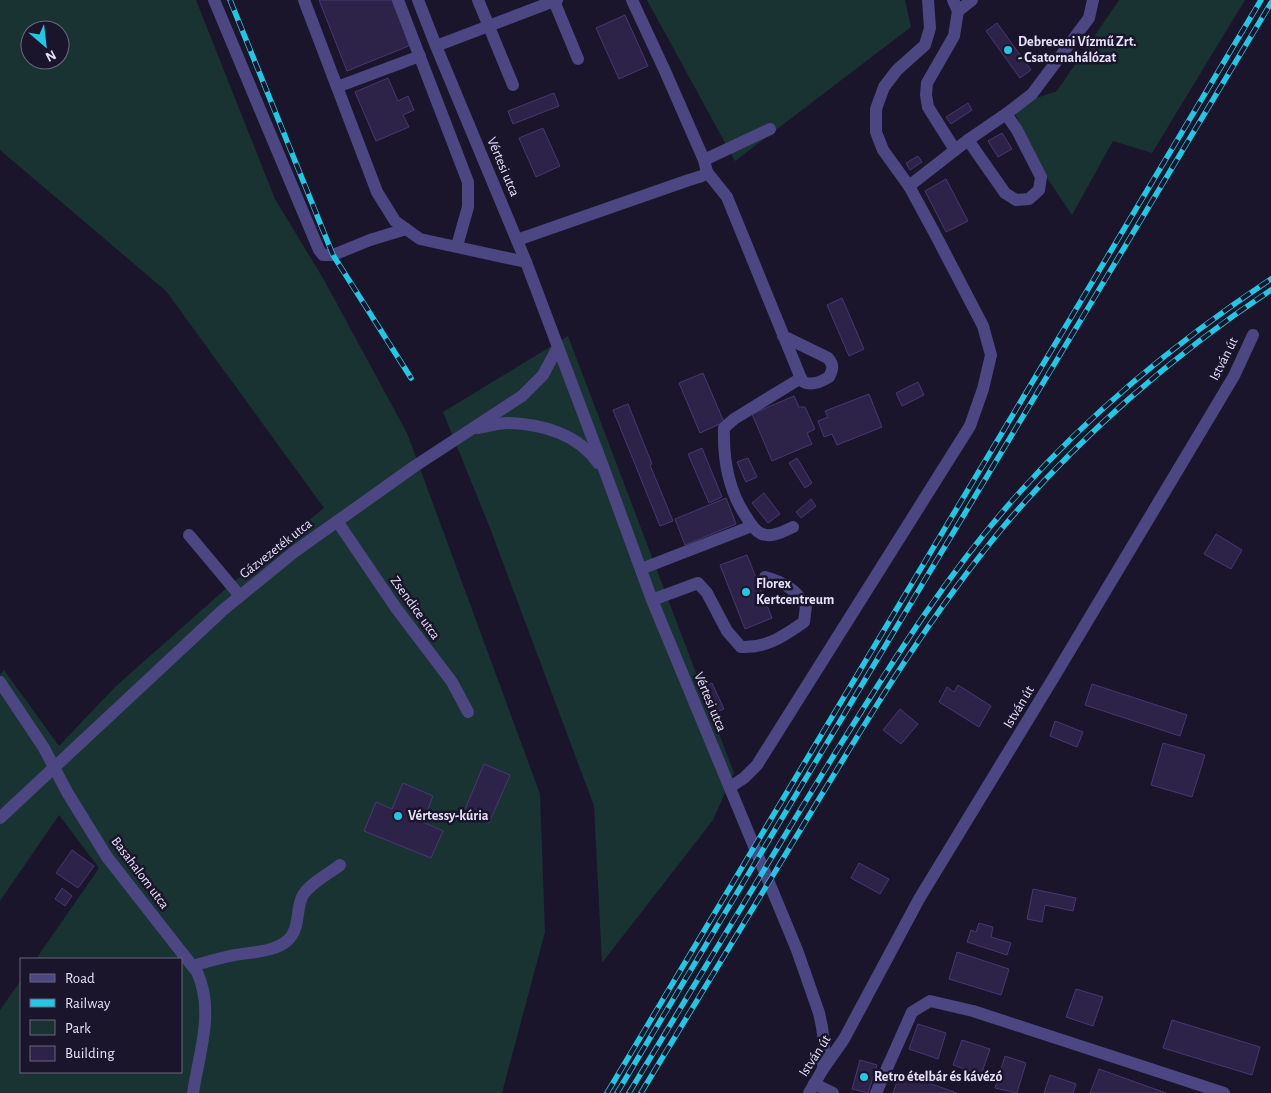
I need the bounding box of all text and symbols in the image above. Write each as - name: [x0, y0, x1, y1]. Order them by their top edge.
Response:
- north arrow: [20, 20, 70, 70]
- place label: Debreceni Vízmű Zrt. - Csatornahálózat: [1018, 35, 1136, 65]
- marker: Debreceni Vízmű Zrt. - Csatornahálózat: [1002, 44, 1014, 56]
- text: N: [43, 47, 58, 64]
- street label: Vértesi utca: [484, 135, 522, 199]
- street label: István út: [1207, 335, 1241, 383]
- street label: Gázvezeték utca: [237, 516, 315, 581]
- street label: Zsendice utca: [388, 574, 443, 643]
- place label: Florex Kertcentreum: [756, 577, 834, 607]
- marker: Florex Kertcentreum: [740, 586, 752, 598]
- street label: Vértesi utca: [691, 670, 729, 734]
- street label: István út: [1001, 683, 1037, 730]
- place label: Vértessy-kúria: [408, 809, 489, 823]
- marker: Vértessy-kúria: [392, 810, 404, 822]
- street label: Basahalom utca: [108, 834, 172, 912]
- legend: [20, 958, 182, 1073]
- text: Road: [65, 971, 95, 986]
- text: Railway: [65, 996, 111, 1011]
- text: Park: [65, 1021, 91, 1036]
- street label: István út: [797, 1032, 834, 1079]
- text: Building: [65, 1046, 115, 1061]
- place label: Retro ételbár és kávézó: [874, 1070, 1002, 1084]
- marker: Retro ételbár és kávézó: [858, 1071, 870, 1083]

